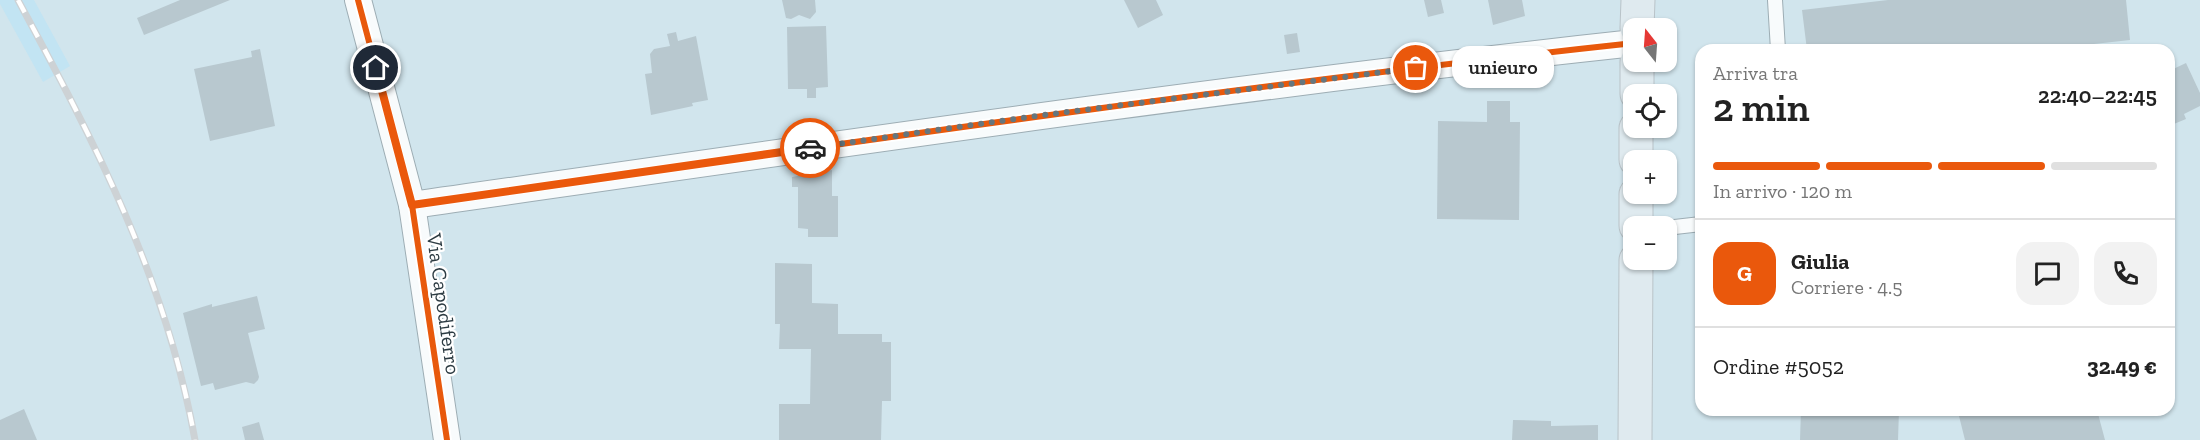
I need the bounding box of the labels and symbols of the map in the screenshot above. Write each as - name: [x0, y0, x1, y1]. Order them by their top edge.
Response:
- north arrow: [1623, 18, 1677, 72]
- pin: [350, 42, 401, 93]
- pin: [1390, 42, 1441, 93]
- callout: unieuro: [1452, 47, 1554, 89]
- courier: [780, 118, 840, 178]
- street label: Via Capodiferro: [422, 231, 466, 376]

